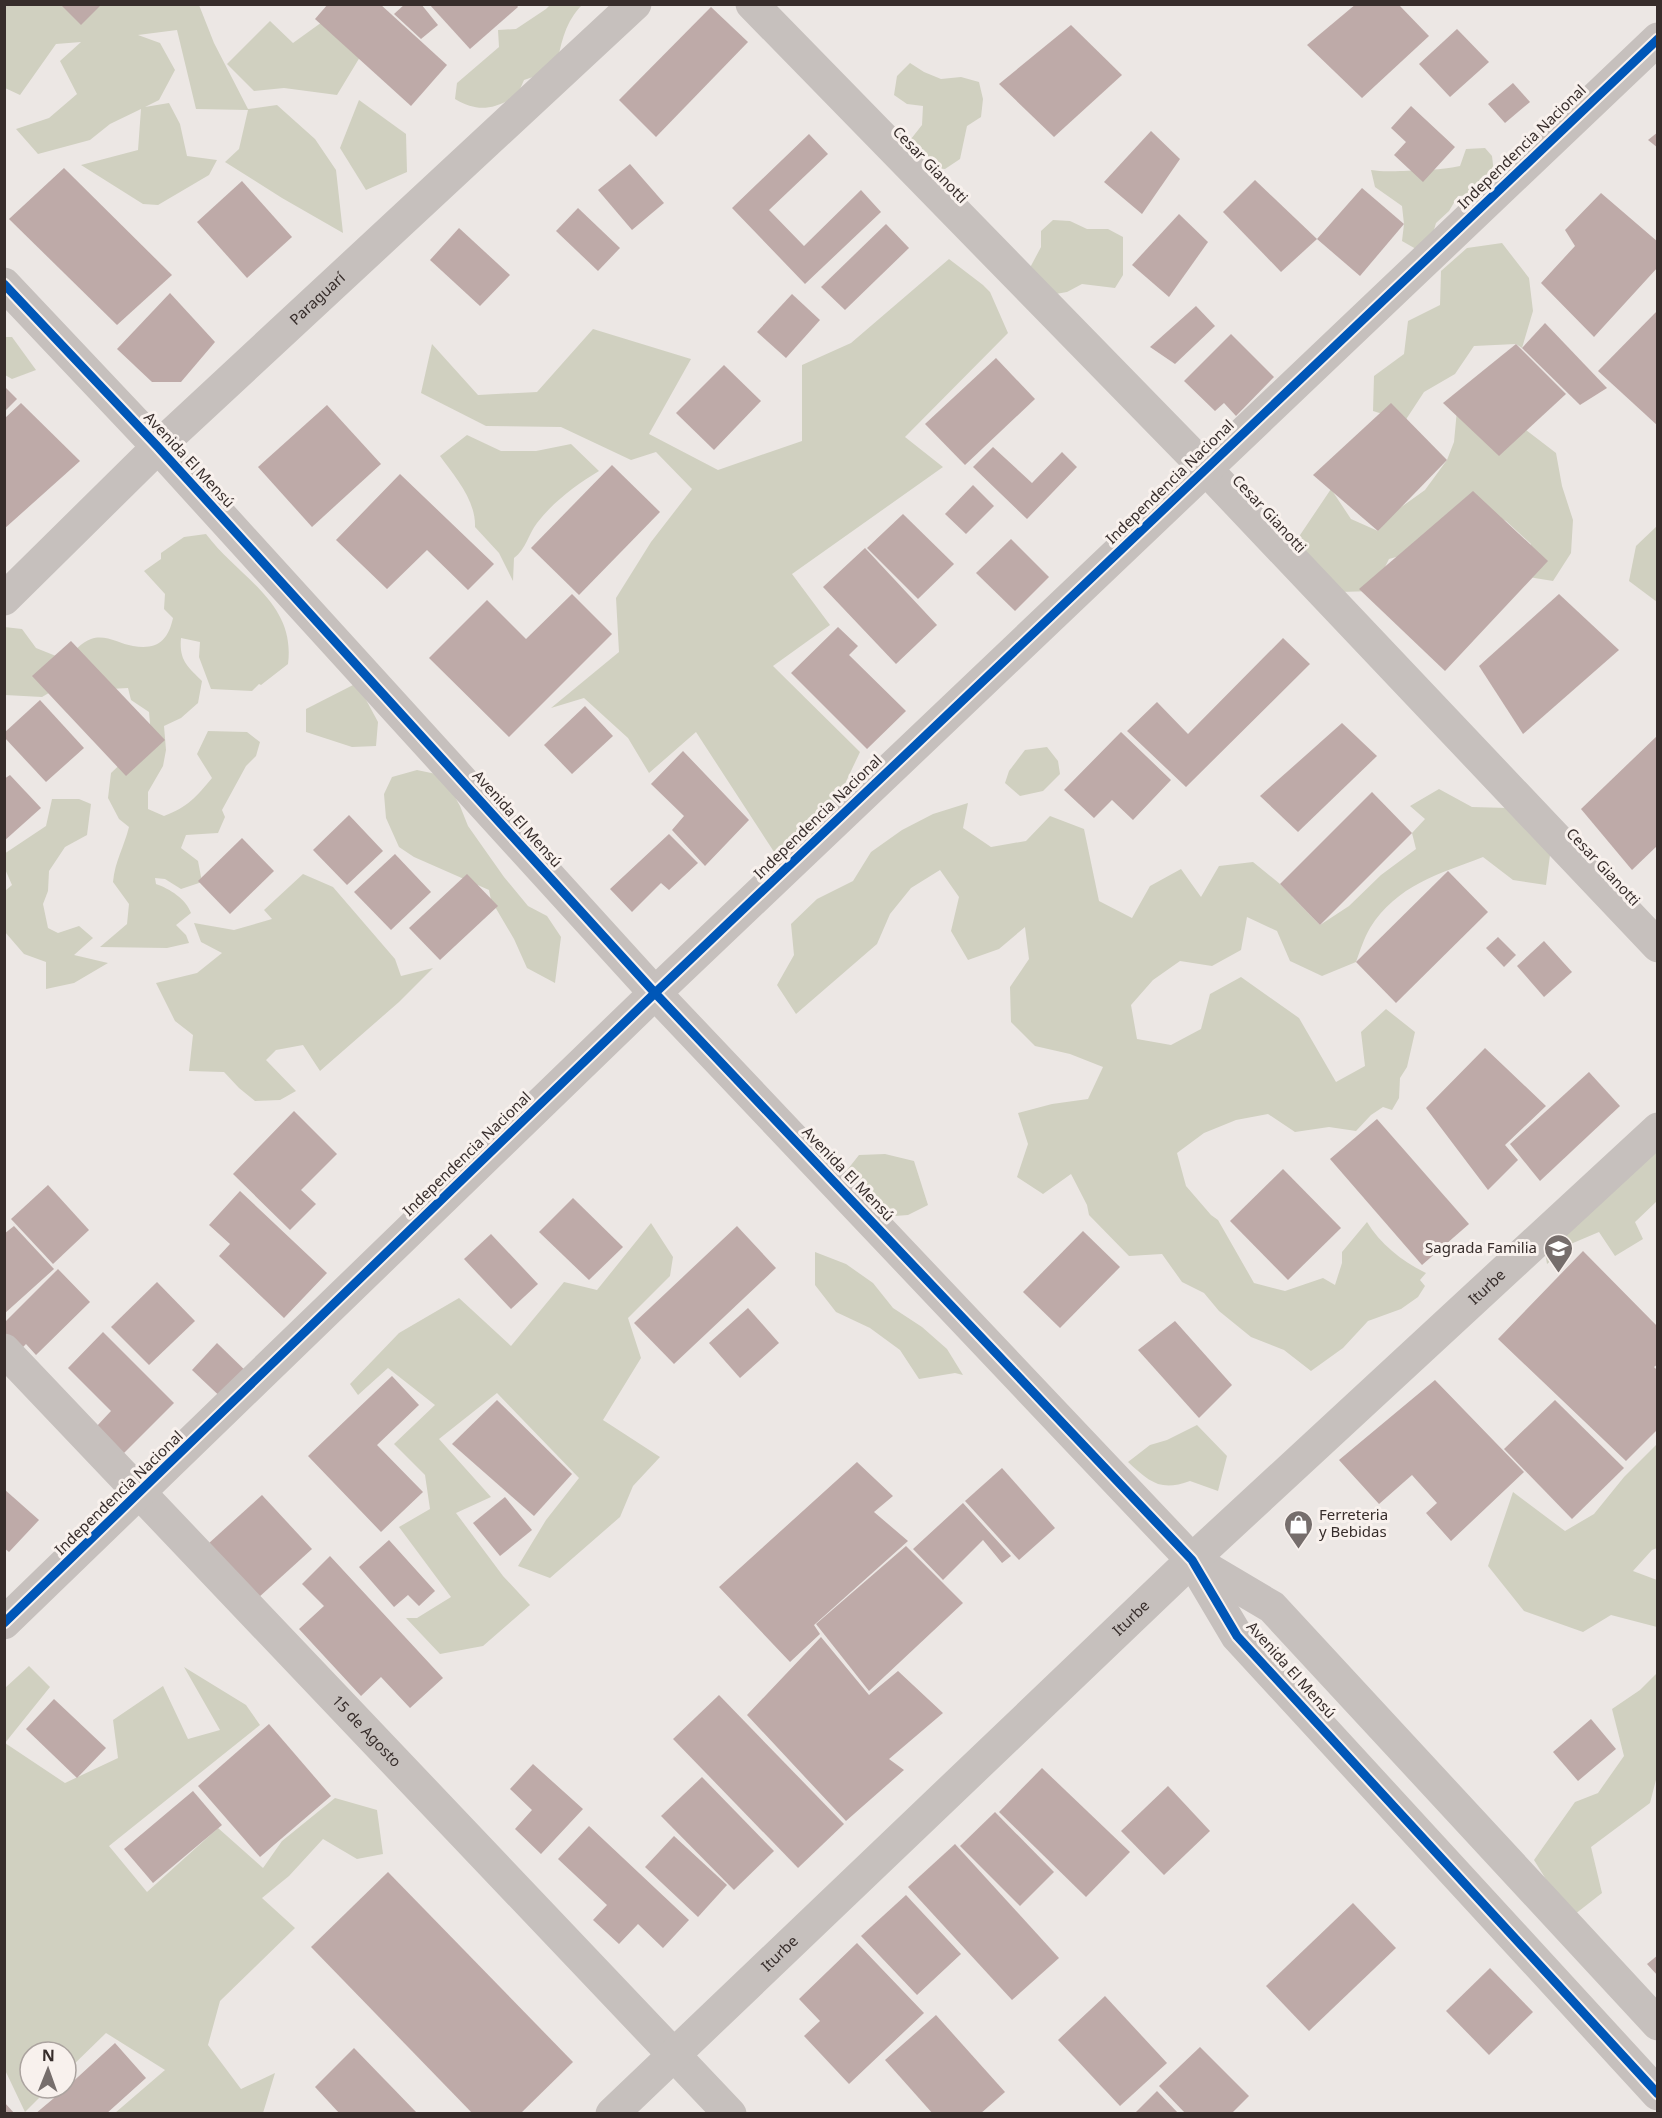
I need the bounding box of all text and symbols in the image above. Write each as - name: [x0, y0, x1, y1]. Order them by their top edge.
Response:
- street label: Independencia Nacional: [1453, 80, 1590, 213]
- street label: Cesar Gianotti: [889, 121, 973, 207]
- street label: Paraguarí: [285, 267, 350, 329]
- street label: Avenida El Mensú: [140, 407, 239, 512]
- street label: Independencia Nacional: [1101, 415, 1238, 548]
- street label: Cesar Gianotti: [1228, 470, 1311, 557]
- street label: Independencia Nacional: [749, 750, 886, 883]
- street label: Avenida El Mensú: [469, 765, 567, 871]
- street label: Cesar Gianotti: [1562, 823, 1645, 910]
- street label: Independencia Nacional: [398, 1087, 535, 1220]
- street label: Avenida El Mensú: [798, 1122, 899, 1225]
- school or university icon: Sagrada Familia: [1542, 1232, 1574, 1274]
- place label: Sagrada Familia: [1425, 1237, 1537, 1257]
- street label: Iturbe: [1464, 1264, 1509, 1309]
- street label: Independencia Nacional: [50, 1426, 187, 1559]
- place label: Ferreteria y Bebidas: [1319, 1504, 1388, 1541]
- shop icon: Ferreteria y Bebidas: [1282, 1508, 1314, 1550]
- street label: Iturbe: [1108, 1595, 1153, 1640]
- street label: Avenida El Mensú: [1243, 1616, 1341, 1722]
- street label: 15 de Agosto: [328, 1690, 406, 1771]
- street label: Iturbe: [756, 1931, 802, 1975]
- north arrow: [18, 2040, 78, 2100]
- text: N: [42, 2044, 55, 2066]

